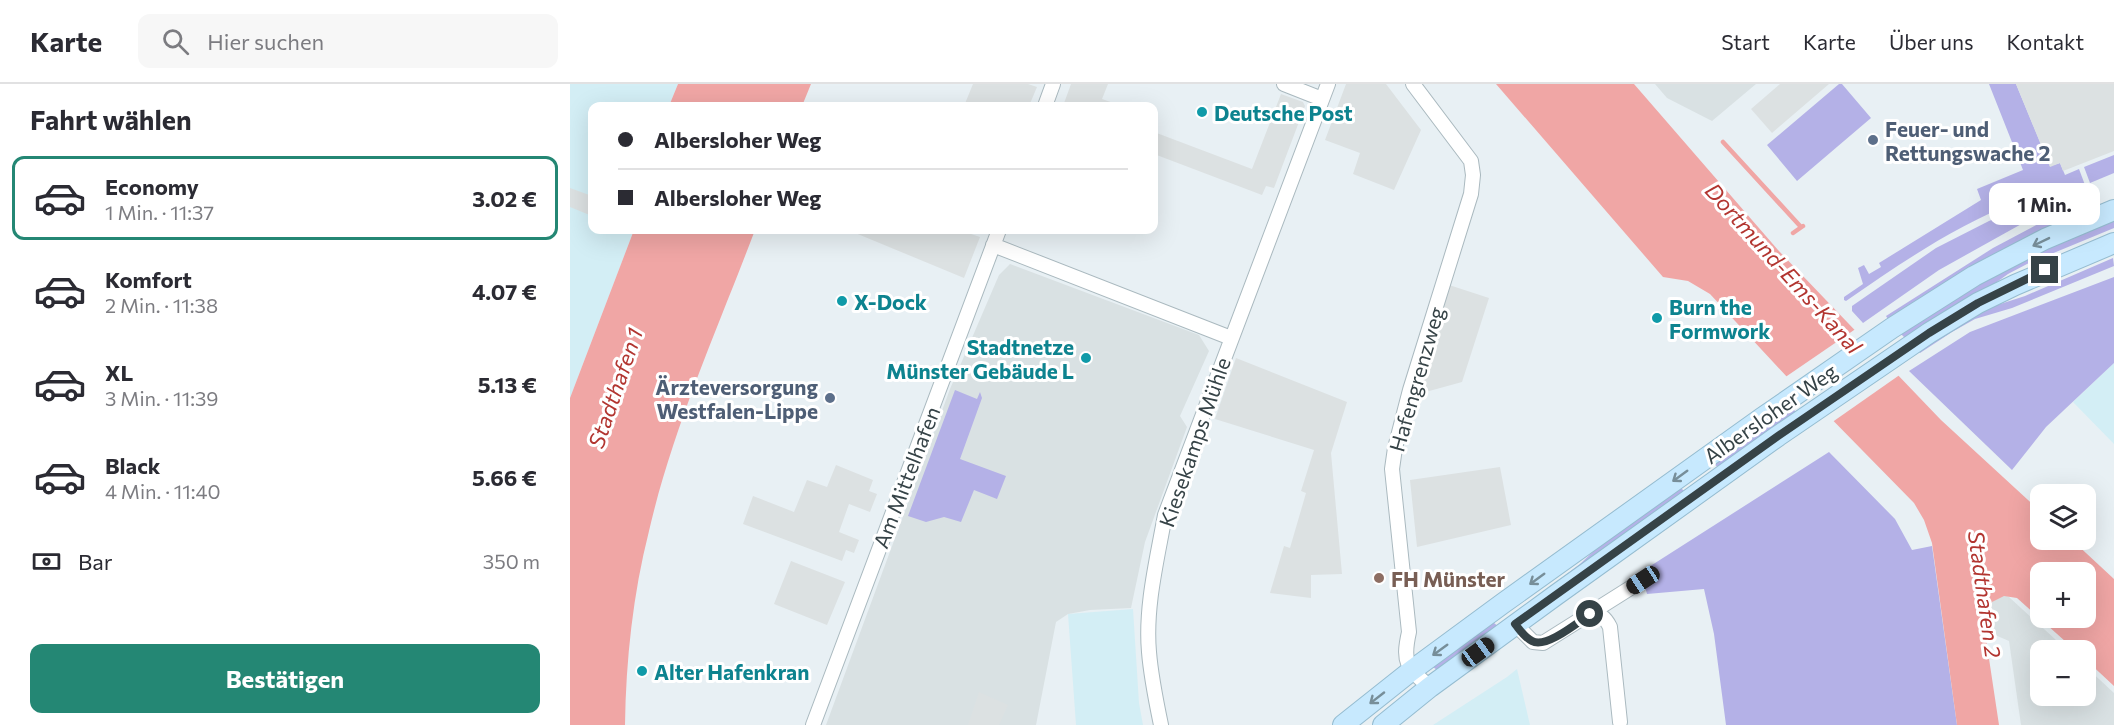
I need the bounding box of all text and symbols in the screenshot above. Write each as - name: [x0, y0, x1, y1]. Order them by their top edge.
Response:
- search box: [138, 14, 558, 68]
- text: Karte: [30, 24, 102, 58]
- icon: search: [159, 25, 192, 58]
- text: Hier suchen: [207, 28, 324, 55]
- text: Start: [1721, 29, 1770, 54]
- text: Karte: [1803, 29, 1856, 54]
- text: Über uns: [1889, 29, 1973, 54]
- text: Kontakt: [2006, 29, 2084, 54]
- place label: Deutsche Post: [1214, 100, 1353, 125]
- text: Fahrt wählen: [30, 103, 192, 136]
- marker: Deutsche Post: [1195, 105, 1209, 119]
- place label: Feuer- und Rettungswache 2: [1885, 116, 2050, 165]
- text: Albersloher Weg: [654, 126, 821, 153]
- marker: Feuer- und Rettungswache 2: [1866, 133, 1880, 147]
- icon: car: [33, 171, 87, 225]
- text: Economy: [105, 173, 199, 200]
- water label: Dortmund-Ems-Kanal: [1700, 177, 1868, 359]
- callout: 1 Min.: [1990, 183, 2100, 225]
- text: Albersloher Weg: [654, 184, 821, 211]
- text: 3.02 €: [472, 185, 537, 212]
- text: 1 Min.: [2017, 192, 2072, 216]
- text: 1 Min. · 11:37: [105, 200, 214, 224]
- one-way arrow: [2033, 236, 2051, 248]
- route end: [2031, 256, 2058, 283]
- icon: car: [33, 264, 87, 318]
- text: Komfort: [105, 266, 192, 293]
- text: 4.07 €: [472, 278, 537, 305]
- place label: X-Dock: [854, 289, 927, 314]
- text: 2 Min. · 11:38: [105, 293, 218, 317]
- marker: X-Dock: [835, 294, 849, 308]
- place label: Burn the Formwork: [1669, 294, 1770, 343]
- street label: Hafengrenzweg: [1383, 304, 1449, 454]
- marker: Burn the Formwork: [1650, 311, 1664, 325]
- water label: Stadthafen 1: [582, 324, 648, 452]
- place label: Stadtnetze Münster Gebäude L: [886, 334, 1074, 383]
- marker: Stadtnetze Münster Gebäude L: [1079, 351, 1093, 365]
- street label: Kiesekamps Mühle: [1153, 354, 1235, 530]
- icon: car: [33, 357, 87, 411]
- street label: Albersloher Weg: [1699, 358, 1841, 468]
- text: XL: [105, 359, 133, 386]
- text: 5.13 €: [478, 371, 537, 398]
- place label: Ärzteversorgung Westfalen-Lippe: [655, 374, 818, 423]
- text: 3 Min. · 11:39: [105, 386, 218, 410]
- marker: Ärzteversorgung Westfalen-Lippe: [823, 391, 837, 405]
- street label: Am Mittelhafen: [868, 403, 944, 551]
- icon: car: [33, 450, 87, 504]
- text: Black: [105, 452, 160, 479]
- text: 5.66 €: [472, 464, 537, 491]
- one-way arrow: [1672, 470, 1689, 482]
- text: 4 Min. · 11:40: [105, 479, 221, 503]
- map controls: [2030, 484, 2096, 706]
- button: layers: [2030, 484, 2096, 550]
- water label: Stadthafen 2: [1963, 529, 2007, 660]
- icon: cash: [30, 545, 63, 578]
- text: Bar: [78, 548, 113, 575]
- text: 350 m: [483, 549, 540, 573]
- button: +: [2030, 562, 2096, 628]
- car: [1623, 563, 1663, 597]
- place label: FH Münster: [1391, 566, 1506, 591]
- marker: FH Münster: [1372, 571, 1386, 585]
- one-way arrow: [1529, 573, 1545, 585]
- route start: [1576, 600, 1603, 627]
- car: [1458, 634, 1498, 670]
- button: −: [2030, 640, 2096, 706]
- button: Bestätigen: [30, 644, 540, 713]
- one-way arrow: [1432, 644, 1448, 656]
- place label: Alter Hafenkran: [654, 659, 809, 684]
- marker: Alter Hafenkran: [635, 664, 649, 678]
- one-way arrow: [1369, 691, 1385, 704]

